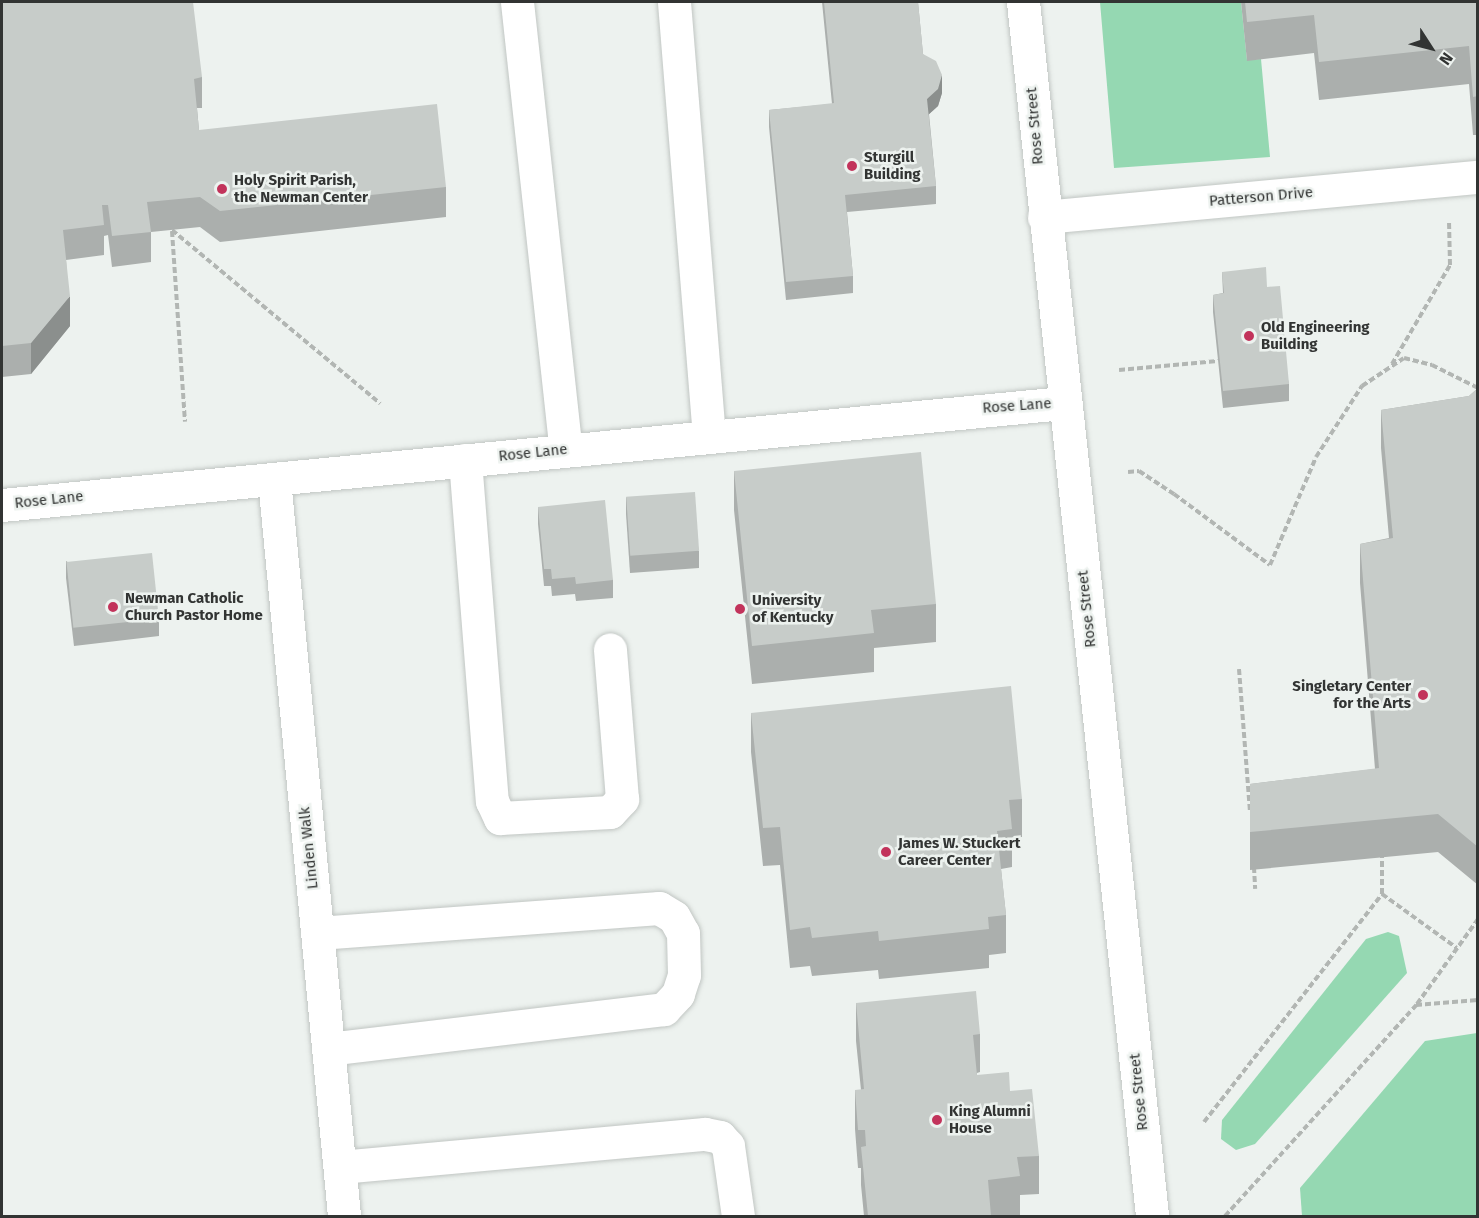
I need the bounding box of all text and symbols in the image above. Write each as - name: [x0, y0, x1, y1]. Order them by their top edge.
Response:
- north arrow: [1401, 18, 1461, 78]
- text: N: [1435, 49, 1457, 69]
- street label: Rose Street: [1023, 87, 1047, 165]
- place label: Sturgill Building: [864, 148, 921, 183]
- marker: Sturgill Building: [845, 159, 859, 173]
- place label: Holy Spirit Parish, the Newman Center: [234, 171, 368, 206]
- marker: Holy Spirit Parish, the Newman Center: [215, 182, 229, 196]
- street label: Patterson Drive: [1208, 183, 1314, 211]
- place label: Old Engineering Building: [1261, 318, 1370, 353]
- marker: Old Engineering Building: [1242, 329, 1256, 343]
- street label: Rose Lane: [982, 395, 1052, 417]
- street label: Rose Lane: [498, 440, 568, 466]
- street label: Rose Lane: [14, 487, 84, 513]
- street label: Rose Street: [1074, 570, 1100, 648]
- place label: Newman Catholic Church Pastor Home: [125, 589, 263, 624]
- place label: University of Kentucky: [752, 591, 833, 626]
- marker: Newman Catholic Church Pastor Home: [106, 600, 120, 614]
- marker: University of Kentucky: [733, 602, 747, 616]
- place label: Singletary Center for the Arts: [1292, 677, 1411, 712]
- marker: Singletary Center for the Arts: [1416, 688, 1430, 702]
- street label: Linden Walk: [296, 806, 322, 890]
- place label: James W. Stuckert Career Center: [898, 834, 1020, 869]
- marker: James W. Stuckert Career Center: [879, 845, 893, 859]
- street label: Rose Street: [1126, 1053, 1152, 1131]
- place label: King Alumni House: [949, 1102, 1031, 1137]
- marker: King Alumni House: [930, 1113, 944, 1127]

